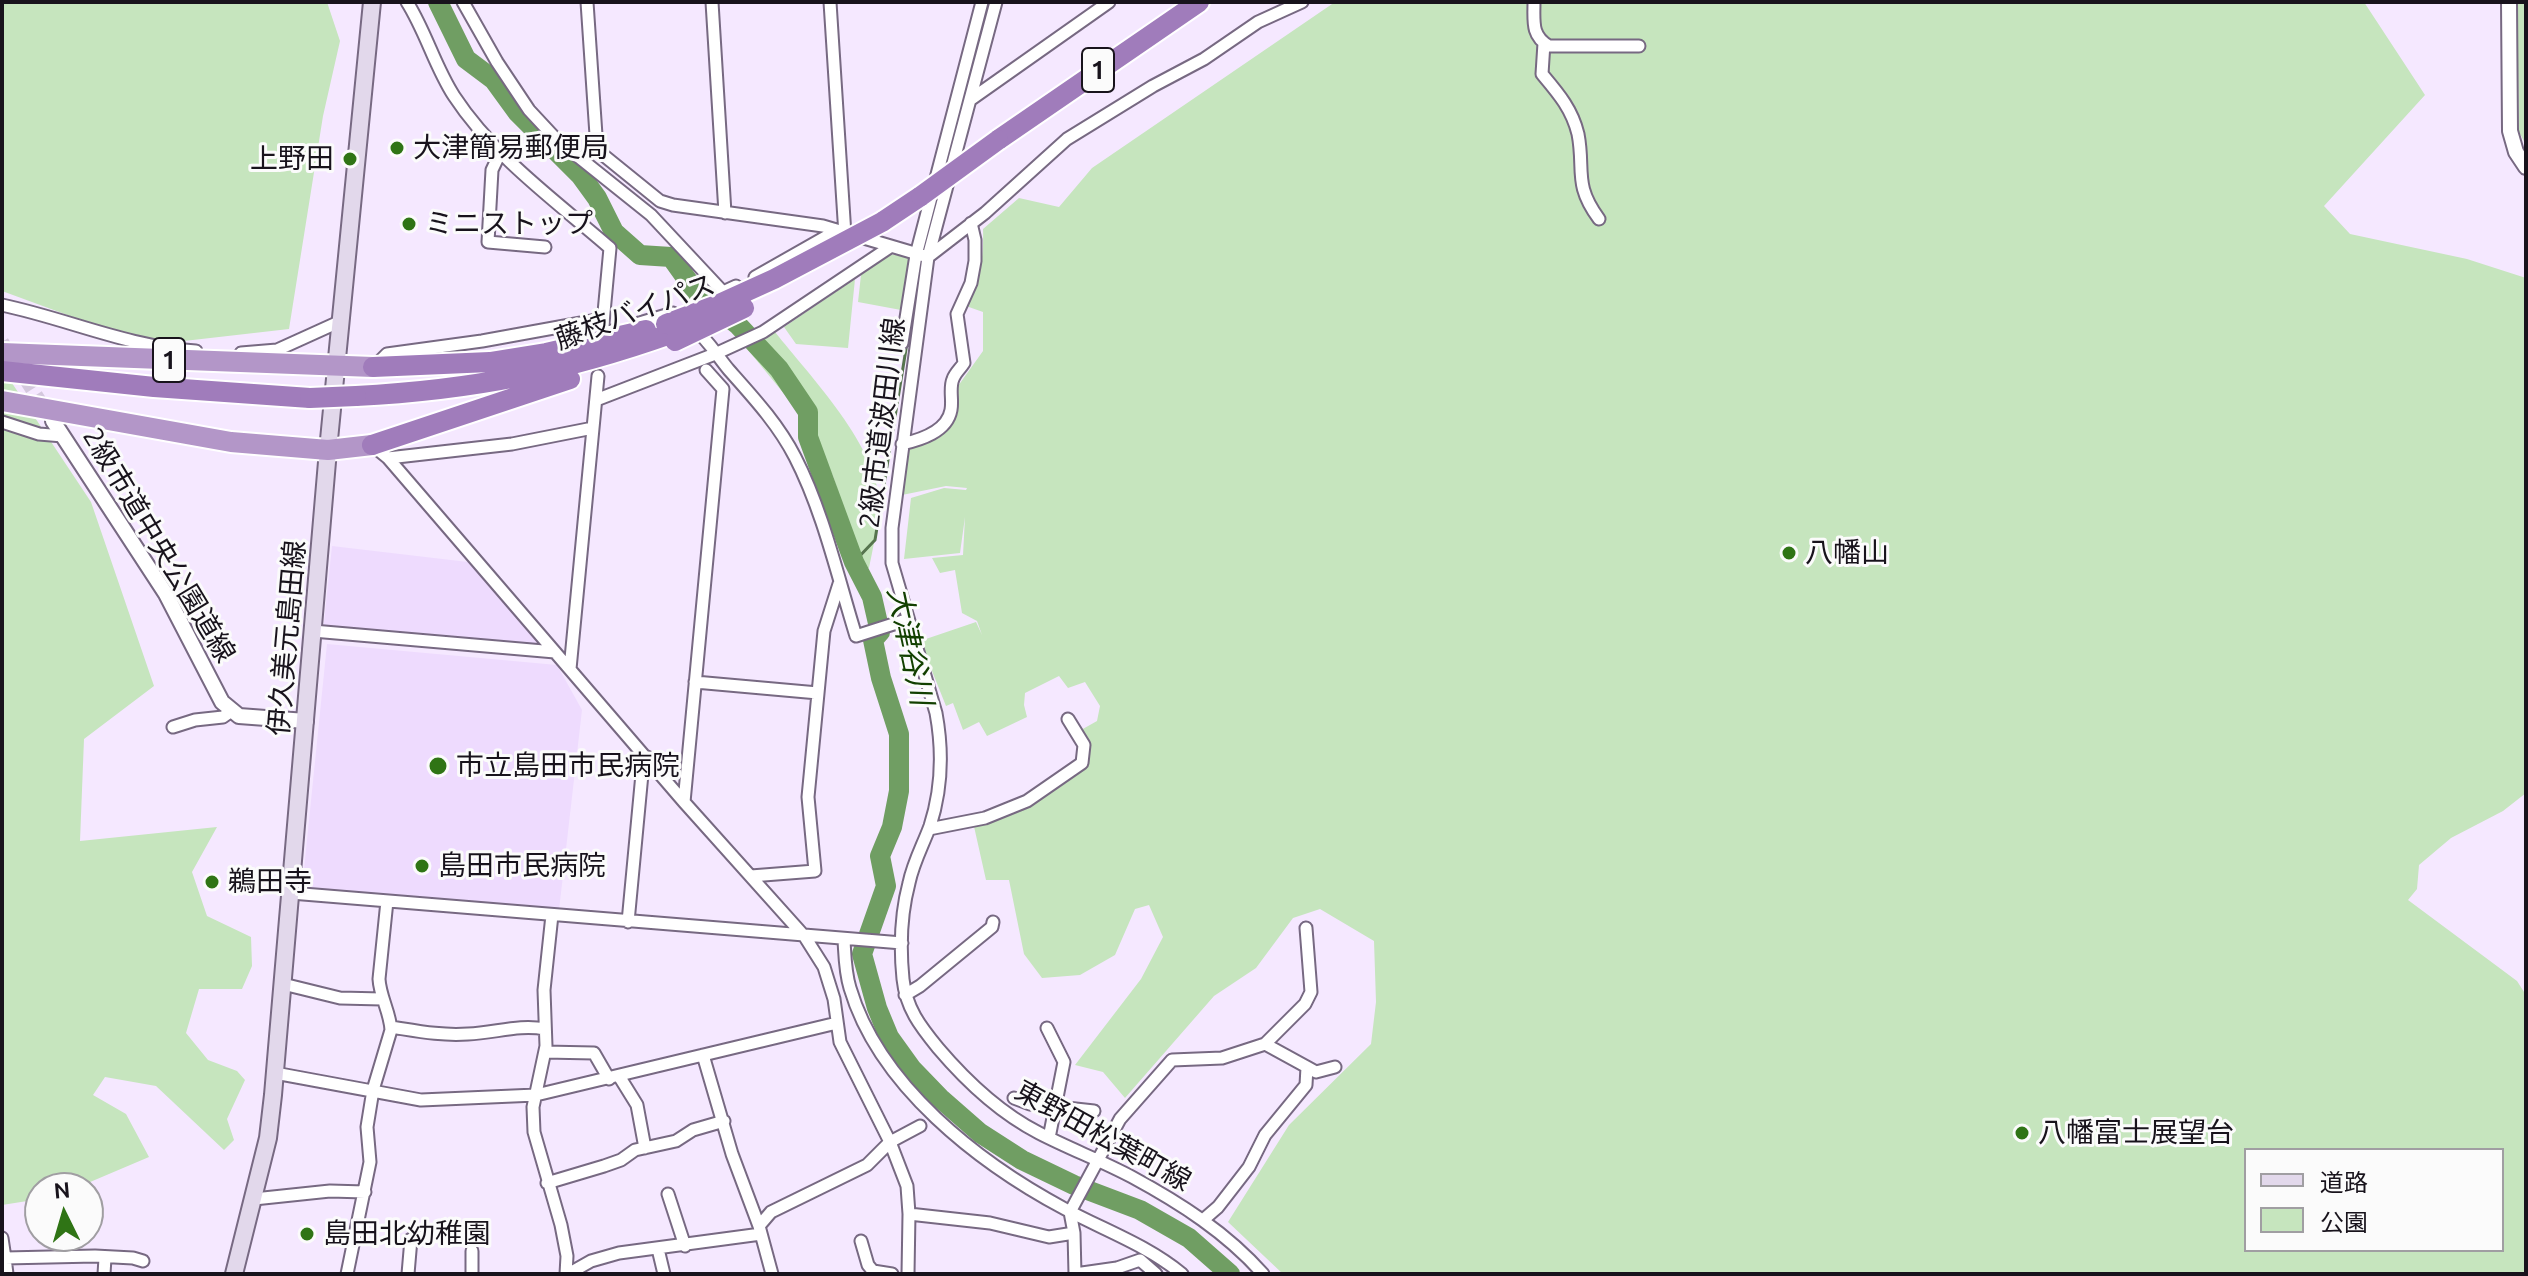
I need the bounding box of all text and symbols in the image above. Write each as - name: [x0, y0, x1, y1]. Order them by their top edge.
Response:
- road number: 1: [1082, 48, 1114, 92]
- place label: 大津簡易郵便局: [413, 131, 609, 165]
- marker: 大津簡易郵便局: [388, 139, 406, 157]
- place label: 上野田: [250, 142, 334, 176]
- marker: 上野田: [341, 150, 359, 168]
- place label: ミニストップ: [425, 207, 593, 241]
- marker: ミニストップ: [400, 215, 418, 233]
- street label: 藤枝バイパス: [550, 267, 720, 357]
- street label: 2級市道波田川線: [852, 316, 912, 530]
- road number: 1: [153, 338, 185, 382]
- street label: 2級市道中央公園道線: [76, 422, 242, 668]
- place label: 八幡山: [1805, 536, 1889, 570]
- street label: 伊久美元島田線: [262, 539, 312, 737]
- marker: 八幡山: [1780, 544, 1798, 562]
- water label: 大津谷川: [880, 584, 940, 708]
- place label: 市立島田市民病院: [456, 749, 680, 783]
- marker: 市立島田市民病院: [427, 755, 449, 777]
- place label: 島田市民病院: [438, 849, 606, 883]
- marker: 島田市民病院: [413, 857, 431, 875]
- place label: 鵜田寺: [228, 865, 312, 899]
- marker: 鵜田寺: [203, 873, 221, 891]
- street label: 東野田松葉町線: [1009, 1074, 1197, 1198]
- place label: 八幡富士展望台: [2038, 1116, 2234, 1150]
- marker: 八幡富士展望台: [2013, 1124, 2031, 1142]
- legend: [2244, 1148, 2504, 1252]
- text: 道路: [2320, 1169, 2368, 1196]
- north arrow: [24, 1172, 104, 1252]
- text: N: [53, 1176, 71, 1203]
- text: 公園: [2320, 1209, 2368, 1236]
- place label: 島田北幼稚園: [323, 1217, 491, 1251]
- marker: 島田北幼稚園: [298, 1225, 316, 1243]

